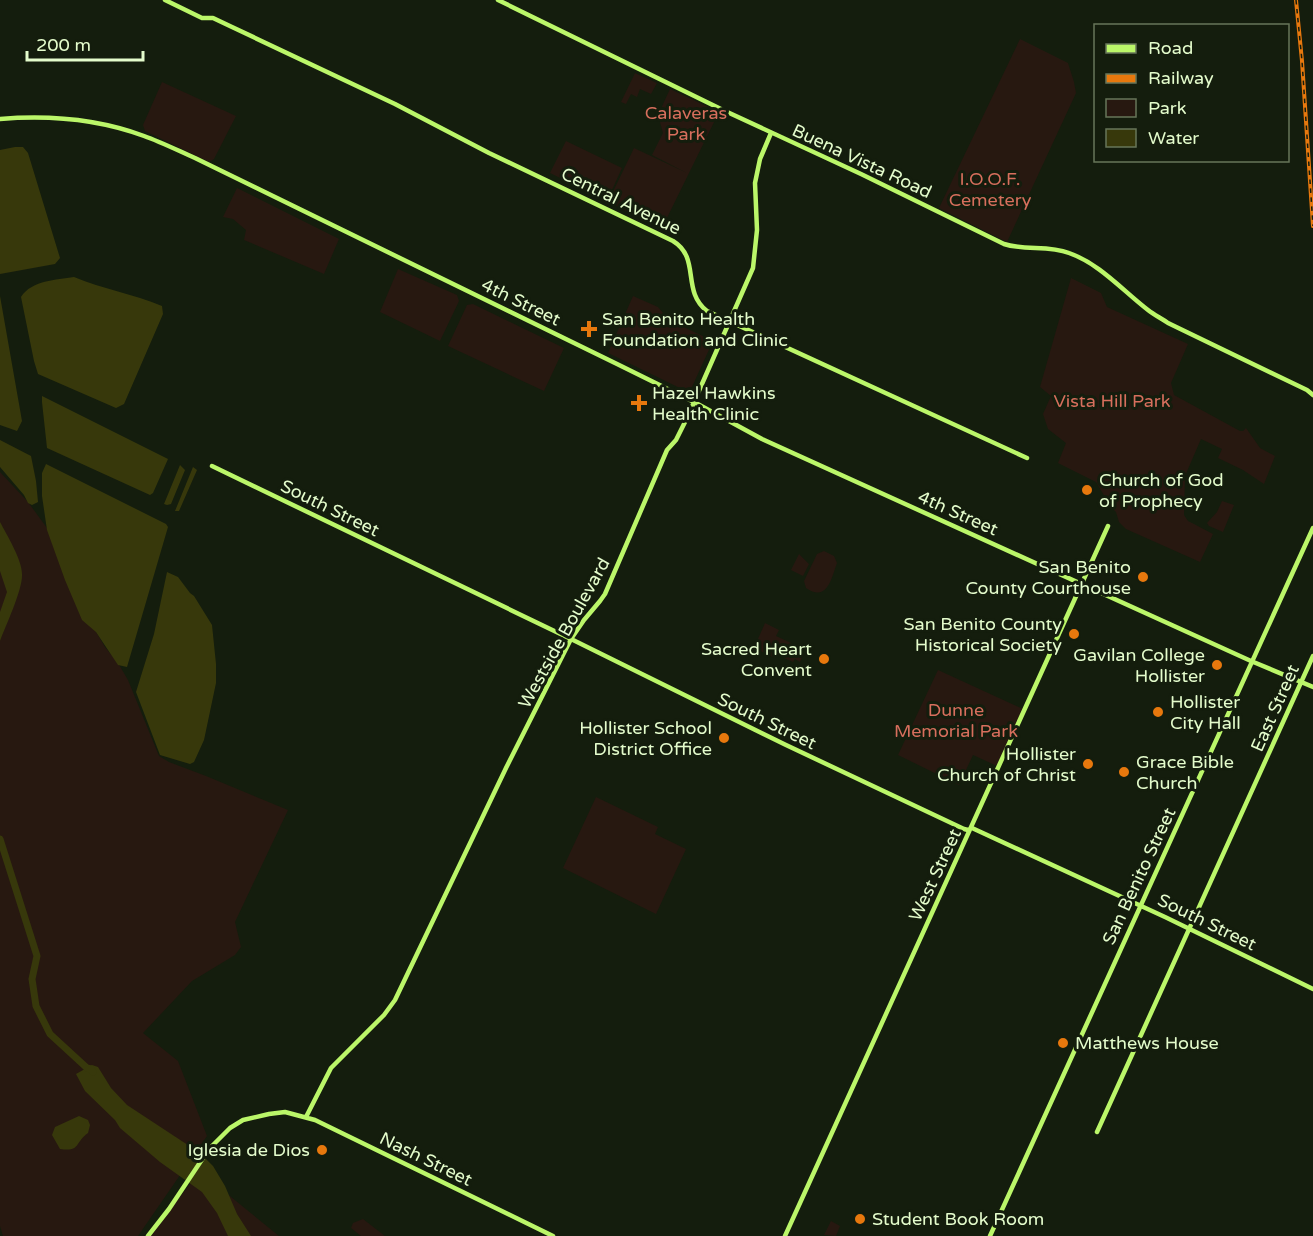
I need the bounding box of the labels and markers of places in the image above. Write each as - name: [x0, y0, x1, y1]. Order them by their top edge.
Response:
- place label: San Benito Health Foundation and Clinic: [602, 308, 788, 351]
- marker: San Benito Health Foundation and Clinic: [580, 320, 598, 338]
- place label: Hazel Hawkins Health Clinic: [652, 382, 776, 425]
- marker: Hazel Hawkins Health Clinic: [630, 394, 648, 412]
- place label: Church of God of Prophecy: [1099, 469, 1224, 512]
- marker: Church of God of Prophecy: [1080, 483, 1094, 497]
- place label: San Benito County Courthouse: [965, 556, 1131, 599]
- marker: San Benito County Courthouse: [1136, 570, 1150, 584]
- place label: San Benito County Historical Society: [903, 613, 1062, 656]
- marker: San Benito County Historical Society: [1067, 627, 1081, 641]
- place label: Sacred Heart Convent: [701, 638, 812, 681]
- place label: Gavilan College Hollister: [1073, 644, 1205, 687]
- marker: Sacred Heart Convent: [817, 652, 831, 666]
- marker: Gavilan College Hollister: [1210, 658, 1224, 672]
- place label: Hollister City Hall: [1170, 691, 1241, 734]
- marker: Hollister City Hall: [1151, 705, 1165, 719]
- place label: Hollister School District Office: [579, 717, 712, 760]
- marker: Hollister School District Office: [717, 731, 731, 745]
- place label: Hollister Church of Christ: [937, 743, 1076, 786]
- place label: Grace Bible Church: [1136, 751, 1234, 794]
- marker: Hollister Church of Christ: [1081, 757, 1095, 771]
- marker: Grace Bible Church: [1117, 765, 1131, 779]
- place label: Matthews House: [1075, 1032, 1219, 1054]
- marker: Matthews House: [1056, 1036, 1070, 1050]
- place label: Iglesia de Dios: [188, 1139, 310, 1161]
- marker: Iglesia de Dios: [315, 1143, 329, 1157]
- place label: Student Book Room: [872, 1208, 1044, 1230]
- marker: Student Book Room: [853, 1212, 867, 1226]

